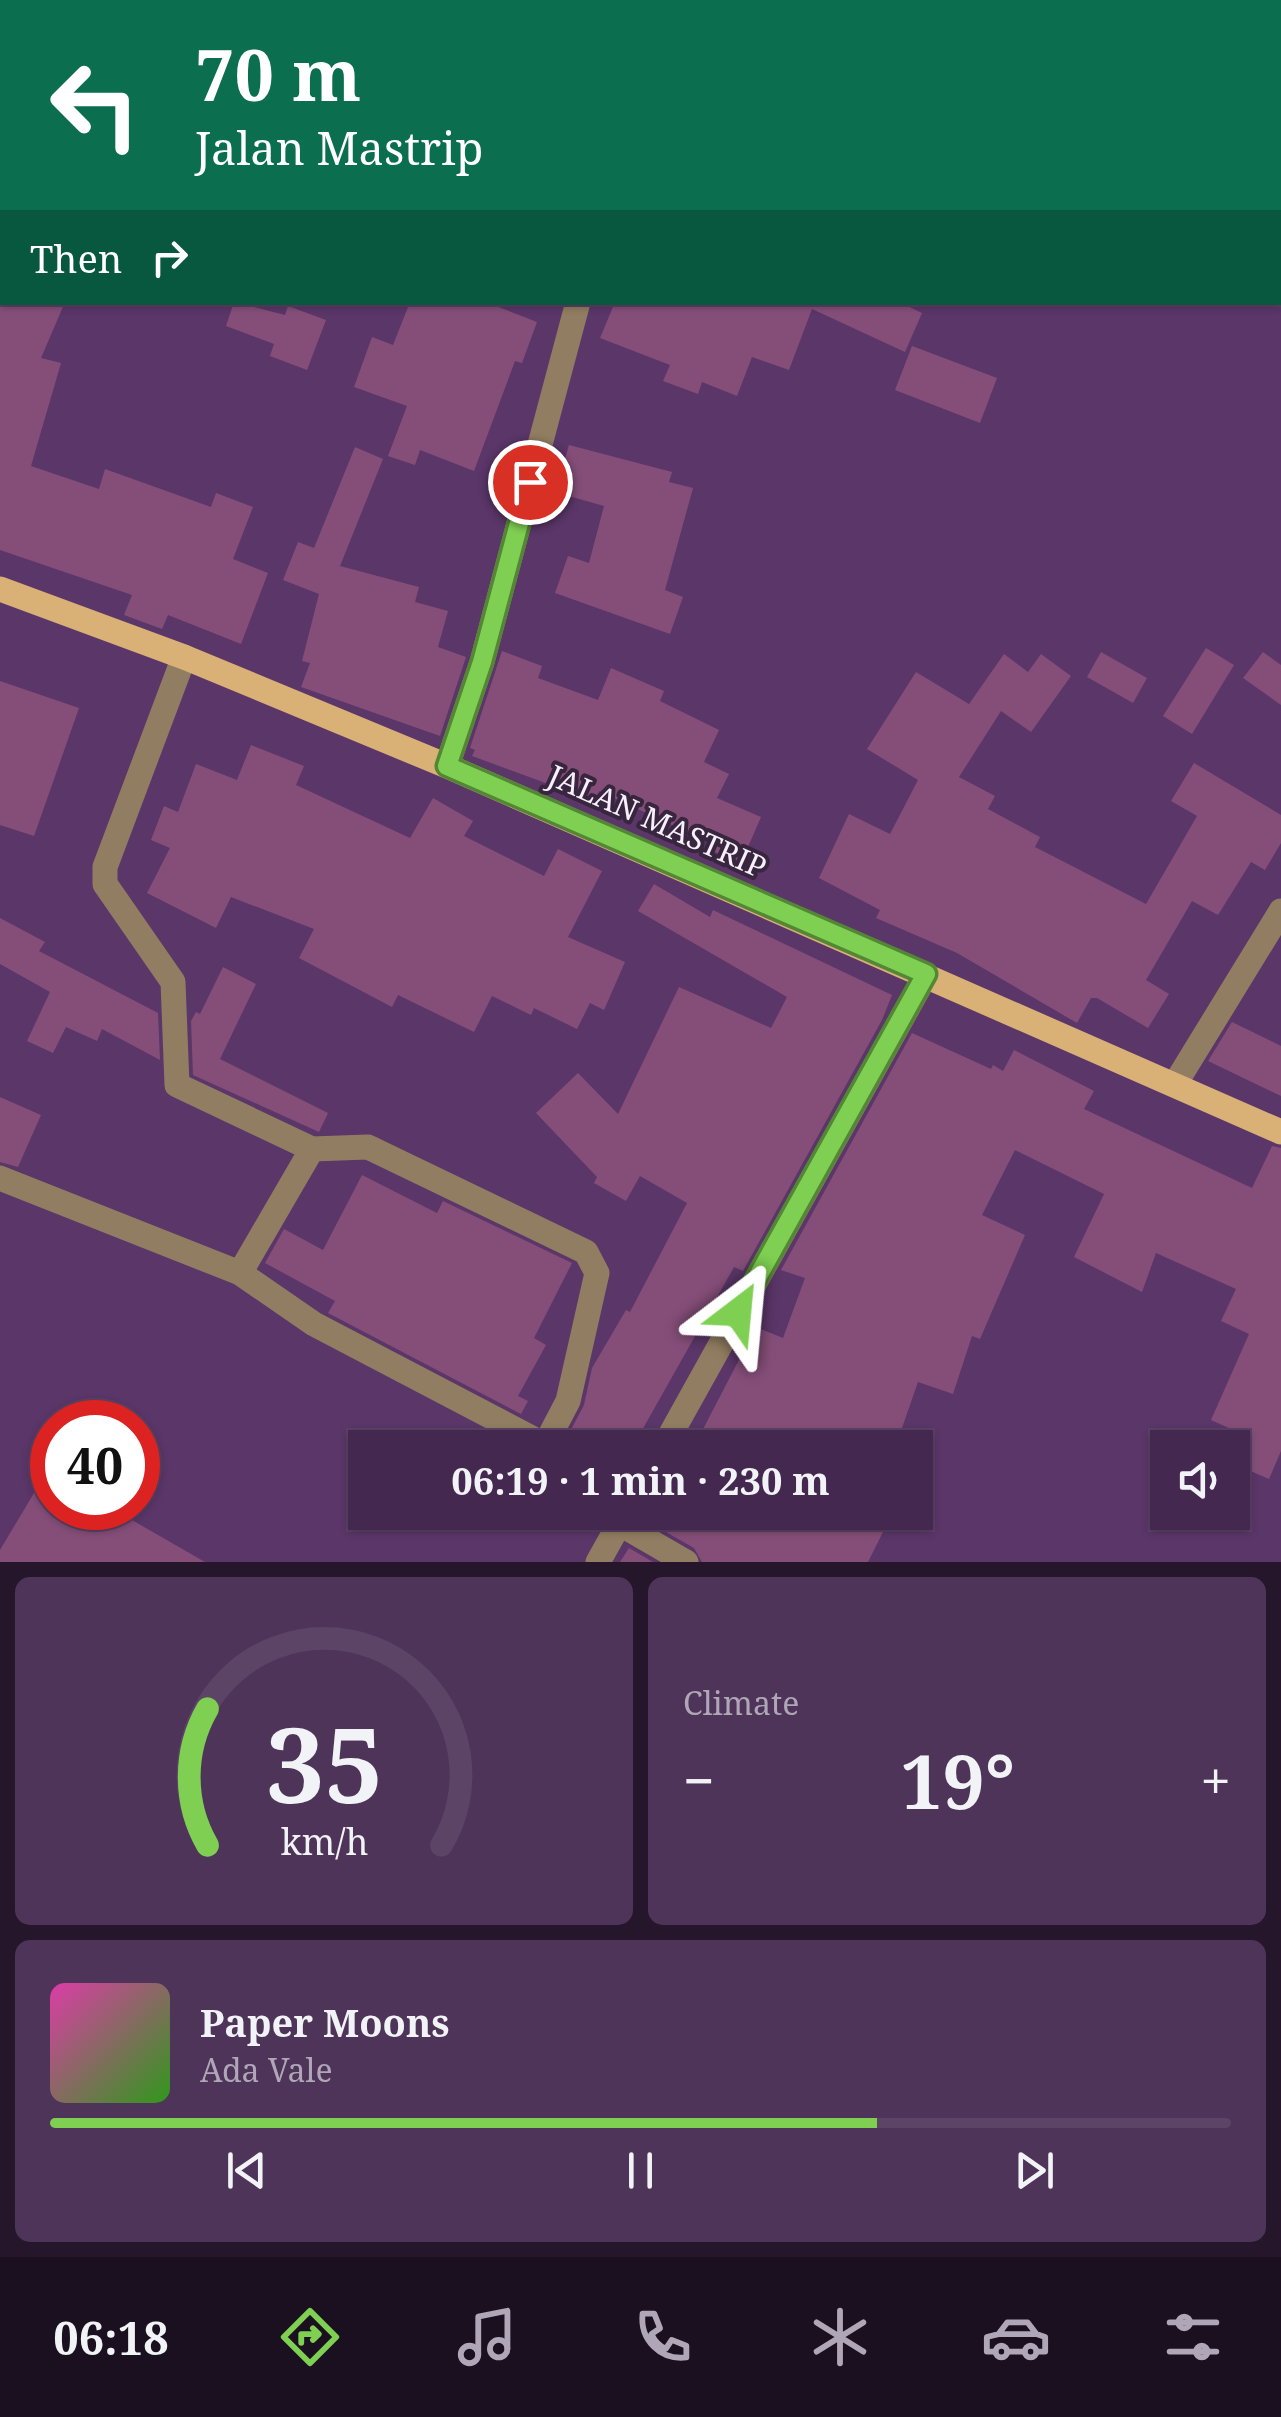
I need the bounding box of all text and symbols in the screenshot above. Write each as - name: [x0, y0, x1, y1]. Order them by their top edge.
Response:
- text: 70 m: [195, 26, 361, 122]
- icon: left: [30, 40, 160, 170]
- text: Jalan Mastrip: [195, 117, 483, 178]
- icon: right: [142, 230, 197, 285]
- text: Then: [30, 232, 122, 284]
- pin: [488, 440, 573, 525]
- icon: arrive: [503, 455, 558, 510]
- street label: JALAN MASTRIP: [541, 754, 773, 887]
- position arrow: [686, 1260, 790, 1364]
- speed limit sign: 40: [30, 1400, 160, 1530]
- map controls: [1150, 1430, 1250, 1530]
- button: sound: [1150, 1430, 1250, 1530]
- text: 06:19 · 1 min · 230 m: [451, 1454, 830, 1506]
- text: Climate: [683, 1681, 799, 1724]
- text: 35: [265, 1692, 383, 1833]
- text: 19°: [900, 1729, 1015, 1831]
- text: −: [683, 1742, 715, 1817]
- text: +: [1200, 1742, 1231, 1817]
- text: km/h: [280, 1817, 368, 1865]
- text: Paper Moons: [200, 1996, 450, 2048]
- text: Ada Vale: [200, 2048, 333, 2091]
- icon: previous: [219, 2143, 274, 2198]
- icon: pause: [613, 2143, 668, 2198]
- icon: next: [1007, 2143, 1062, 2198]
- icon: directions: [275, 2302, 345, 2372]
- icon: music: [452, 2302, 522, 2372]
- icon: phone: [628, 2302, 698, 2372]
- icon: climate: [805, 2302, 875, 2372]
- icon: car: [981, 2302, 1051, 2372]
- icon: filters: [1158, 2302, 1228, 2372]
- text: 06:18: [53, 2307, 169, 2368]

